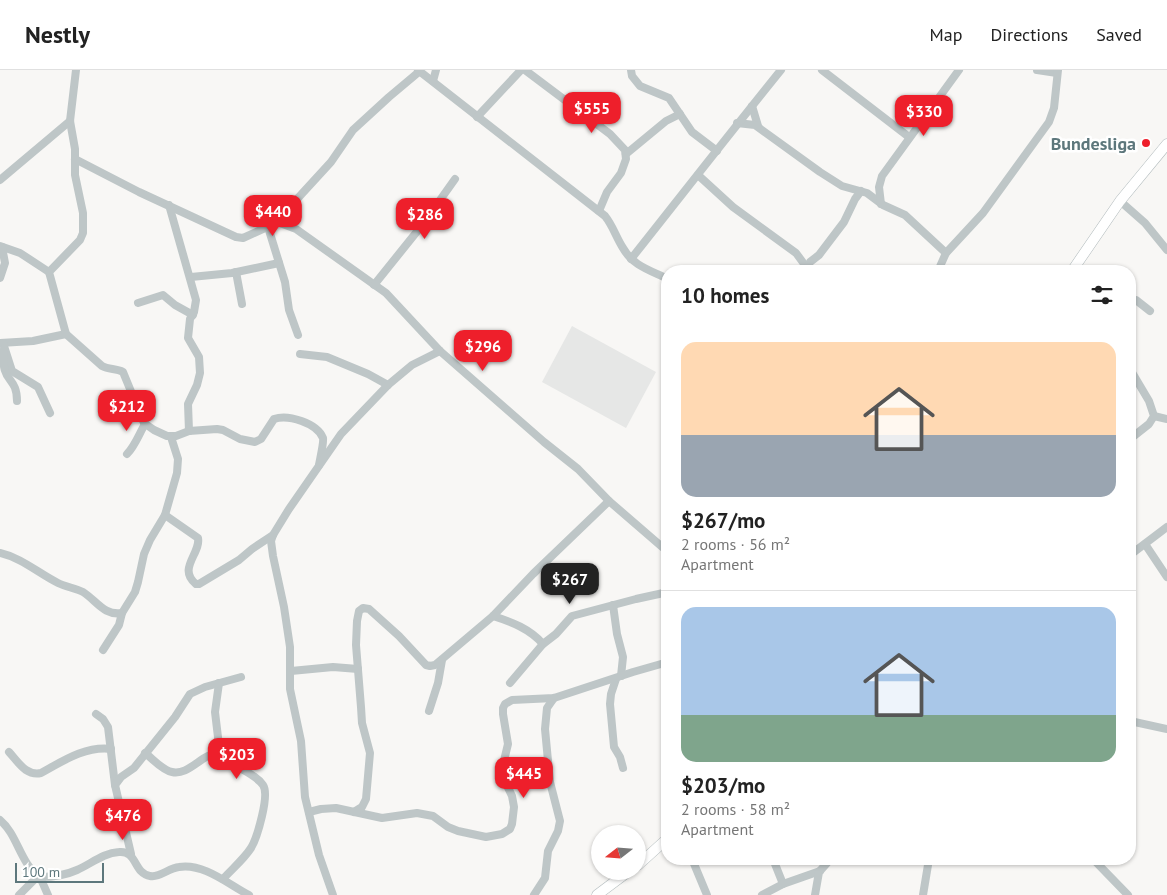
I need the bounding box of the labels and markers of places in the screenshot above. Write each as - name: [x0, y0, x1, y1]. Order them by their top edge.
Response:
- pin: $555: [562, 92, 622, 134]
- pin: $330: [894, 94, 954, 137]
- place label: Bundesliga: [1051, 132, 1136, 155]
- marker: Bundesliga: [1140, 137, 1152, 149]
- pin: $440: [243, 194, 303, 237]
- pin: $286: [395, 198, 455, 240]
- pin: $296: [453, 330, 513, 372]
- pin: $212: [97, 390, 157, 432]
- pin: $267: [540, 562, 600, 605]
- pin: $203: [207, 738, 267, 780]
- pin: $445: [494, 756, 554, 799]
- pin: $476: [93, 798, 153, 841]

